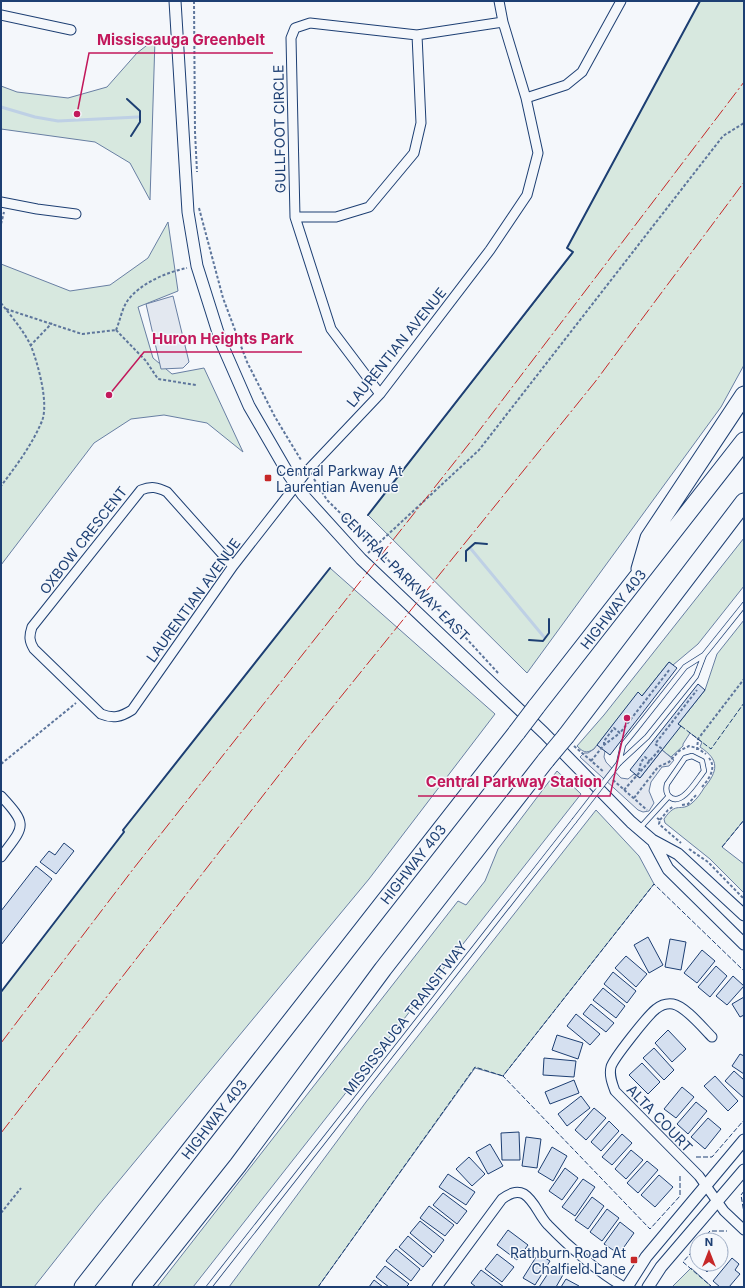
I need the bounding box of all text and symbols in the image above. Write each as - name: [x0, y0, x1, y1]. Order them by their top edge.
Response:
- callout: Mississauga Greenbelt: [89, 26, 273, 53]
- text: Mississauga Greenbelt: [97, 30, 265, 49]
- street label: GULLFOOT CIRCLE: [269, 65, 289, 193]
- street label: LAURENTIAN AVENUE: [343, 284, 449, 410]
- callout: Huron Heights Park: [144, 325, 302, 352]
- text: Huron Heights Park: [152, 329, 294, 348]
- place label: Central Parkway At Laurentian Avenue: [276, 462, 403, 495]
- marker: Central Parkway At Laurentian Avenue: [263, 473, 273, 483]
- street label: OXBOW CRESCENT: [36, 483, 130, 597]
- street label: CENTRAL PARKWAY EAST: [337, 508, 473, 644]
- street label: LAURENTIAN AVENUE: [142, 535, 244, 665]
- street label: HIGHWAY 403: [577, 566, 649, 652]
- callout: Central Parkway Station: [418, 769, 610, 796]
- text: Central Parkway Station: [426, 772, 602, 791]
- street label: HIGHWAY 403: [377, 821, 449, 907]
- street label: MISSISSAUGA TRANSITWAY: [340, 937, 471, 1098]
- street label: HIGHWAY 403: [178, 1076, 250, 1162]
- street label: ALTA COURT: [624, 1081, 696, 1155]
- north arrow: [689, 1232, 729, 1272]
- text: N: [705, 1235, 713, 1249]
- place label: Rathburn Road At Chalfield Lane: [510, 1244, 626, 1277]
- marker: Rathburn Road At Chalfield Lane: [629, 1255, 639, 1265]

